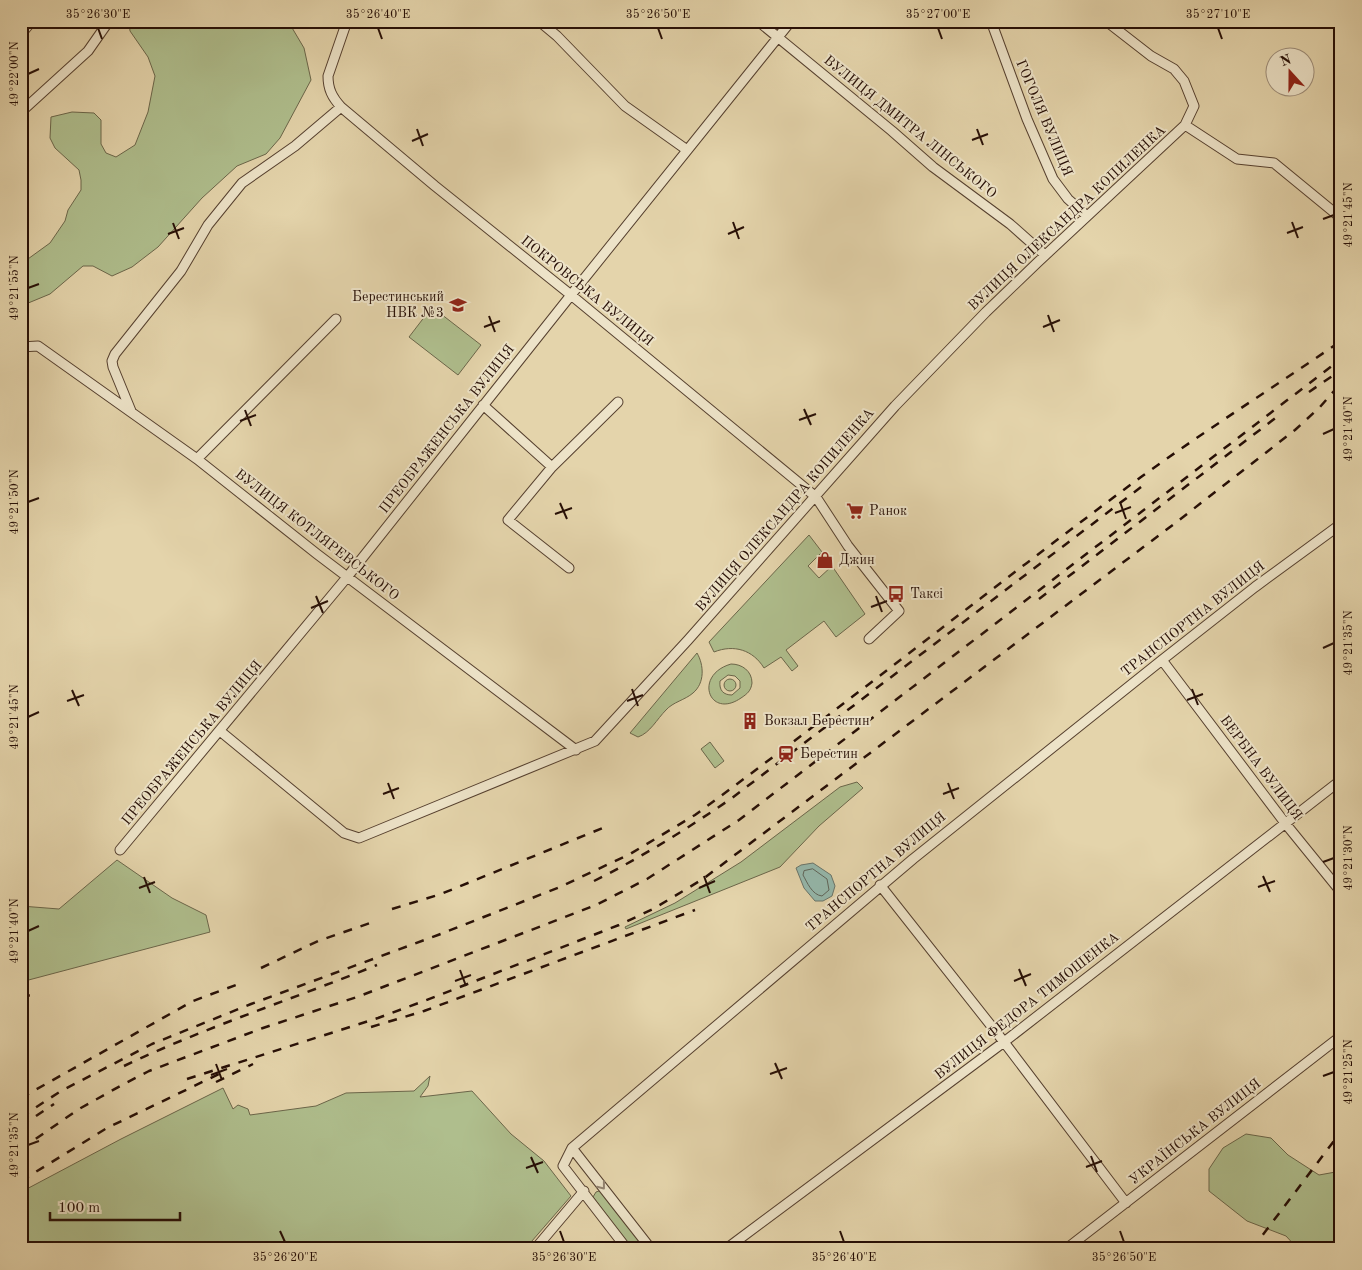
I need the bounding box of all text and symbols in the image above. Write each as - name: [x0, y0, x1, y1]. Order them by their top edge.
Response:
- text: 35°26'30"E: [66, 8, 130, 21]
- text: 35°26'40"E: [346, 8, 410, 21]
- text: 35°26'50"E: [626, 8, 690, 21]
- text: 35°27'00"E: [906, 8, 970, 21]
- text: 35°27'10"E: [1186, 8, 1250, 21]
- text: 49°22'00"N: [9, 41, 21, 107]
- north arrow: [1264, 48, 1314, 98]
- text: N: [1278, 52, 1293, 69]
- street label: ВУЛИЦЯ ДМИТРА ЛІНСЬКОГО: [821, 53, 999, 201]
- street label: ГОГОЛЯ ВУЛИЦЯ: [1013, 58, 1075, 178]
- street label: ВУЛИЦЯ ОЛЕКСАНДРА КОПИЛЕНКА: [966, 123, 1169, 313]
- text: 49°21'45"N: [1342, 182, 1355, 248]
- street label: ПОКРОВСЬКА ВУЛИЦЯ: [518, 233, 656, 349]
- text: 49°21'55"N: [8, 255, 21, 321]
- place label: Берестинський НВК №3: [352, 290, 444, 320]
- school or university icon: Берестинський НВК №3: [448, 295, 468, 315]
- street label: ПРЕОБРАЖЕНСЬКА ВУЛИЦЯ: [377, 342, 517, 516]
- text: 49°21'40"N: [1343, 396, 1355, 462]
- street label: ВУЛИЦЯ ОЛЕКСАНДРА КОПИЛЕНКА: [693, 406, 877, 614]
- street label: ВУЛИЦЯ КОТЛЯРЕВСЬКОГО: [232, 467, 402, 603]
- text: 49°21'50"N: [8, 469, 21, 535]
- supermarket icon: Ранок: [845, 501, 865, 521]
- place label: Ранок: [869, 504, 907, 518]
- shop icon: Джин: [815, 550, 835, 570]
- place label: Джин: [839, 553, 875, 567]
- street label: ТРАНСПОРТНА ВУЛИЦЯ: [1119, 559, 1267, 679]
- bus stop icon: Таксі: [886, 584, 906, 604]
- place label: Таксі: [910, 587, 943, 601]
- text: 49°21'35"N: [1342, 610, 1355, 676]
- street label: ПРЕОБРАЖЕНСЬКА ВУЛИЦЯ: [119, 658, 265, 828]
- text: 49°21'45"N: [8, 684, 21, 750]
- building icon: Вокзал Берестин: [740, 711, 760, 731]
- street label: ВЕРБНА ВУЛИЦЯ: [1217, 713, 1305, 823]
- place label: Вокзал Берестин: [764, 714, 870, 728]
- station icon: Берестин: [776, 744, 796, 764]
- place label: Берестин: [800, 747, 858, 761]
- street label: ТРАНСПОРТНА ВУЛИЦЯ: [803, 809, 949, 935]
- text: 49°21'30"N: [1343, 825, 1355, 891]
- text: 49°21'40"N: [9, 898, 21, 964]
- street label: ВУЛИЦЯ ФЕДОРА ТИМОШЕНКА: [932, 930, 1122, 1082]
- text: 49°21'25"N: [1342, 1039, 1355, 1105]
- street label: УКРАЇНСЬКА ВУЛИЦЯ: [1125, 1074, 1263, 1188]
- text: 49°21'35"N: [8, 1112, 21, 1178]
- one-way arrow: [597, 1180, 605, 1189]
- scale bar: [50, 1190, 180, 1222]
- text: 100 m: [58, 1201, 100, 1216]
- text: 35°26'20"E: [253, 1251, 317, 1264]
- text: 35°26'30"E: [532, 1251, 596, 1264]
- text: 35°26'40"E: [812, 1251, 876, 1264]
- text: 35°26'50"E: [1092, 1251, 1156, 1264]

